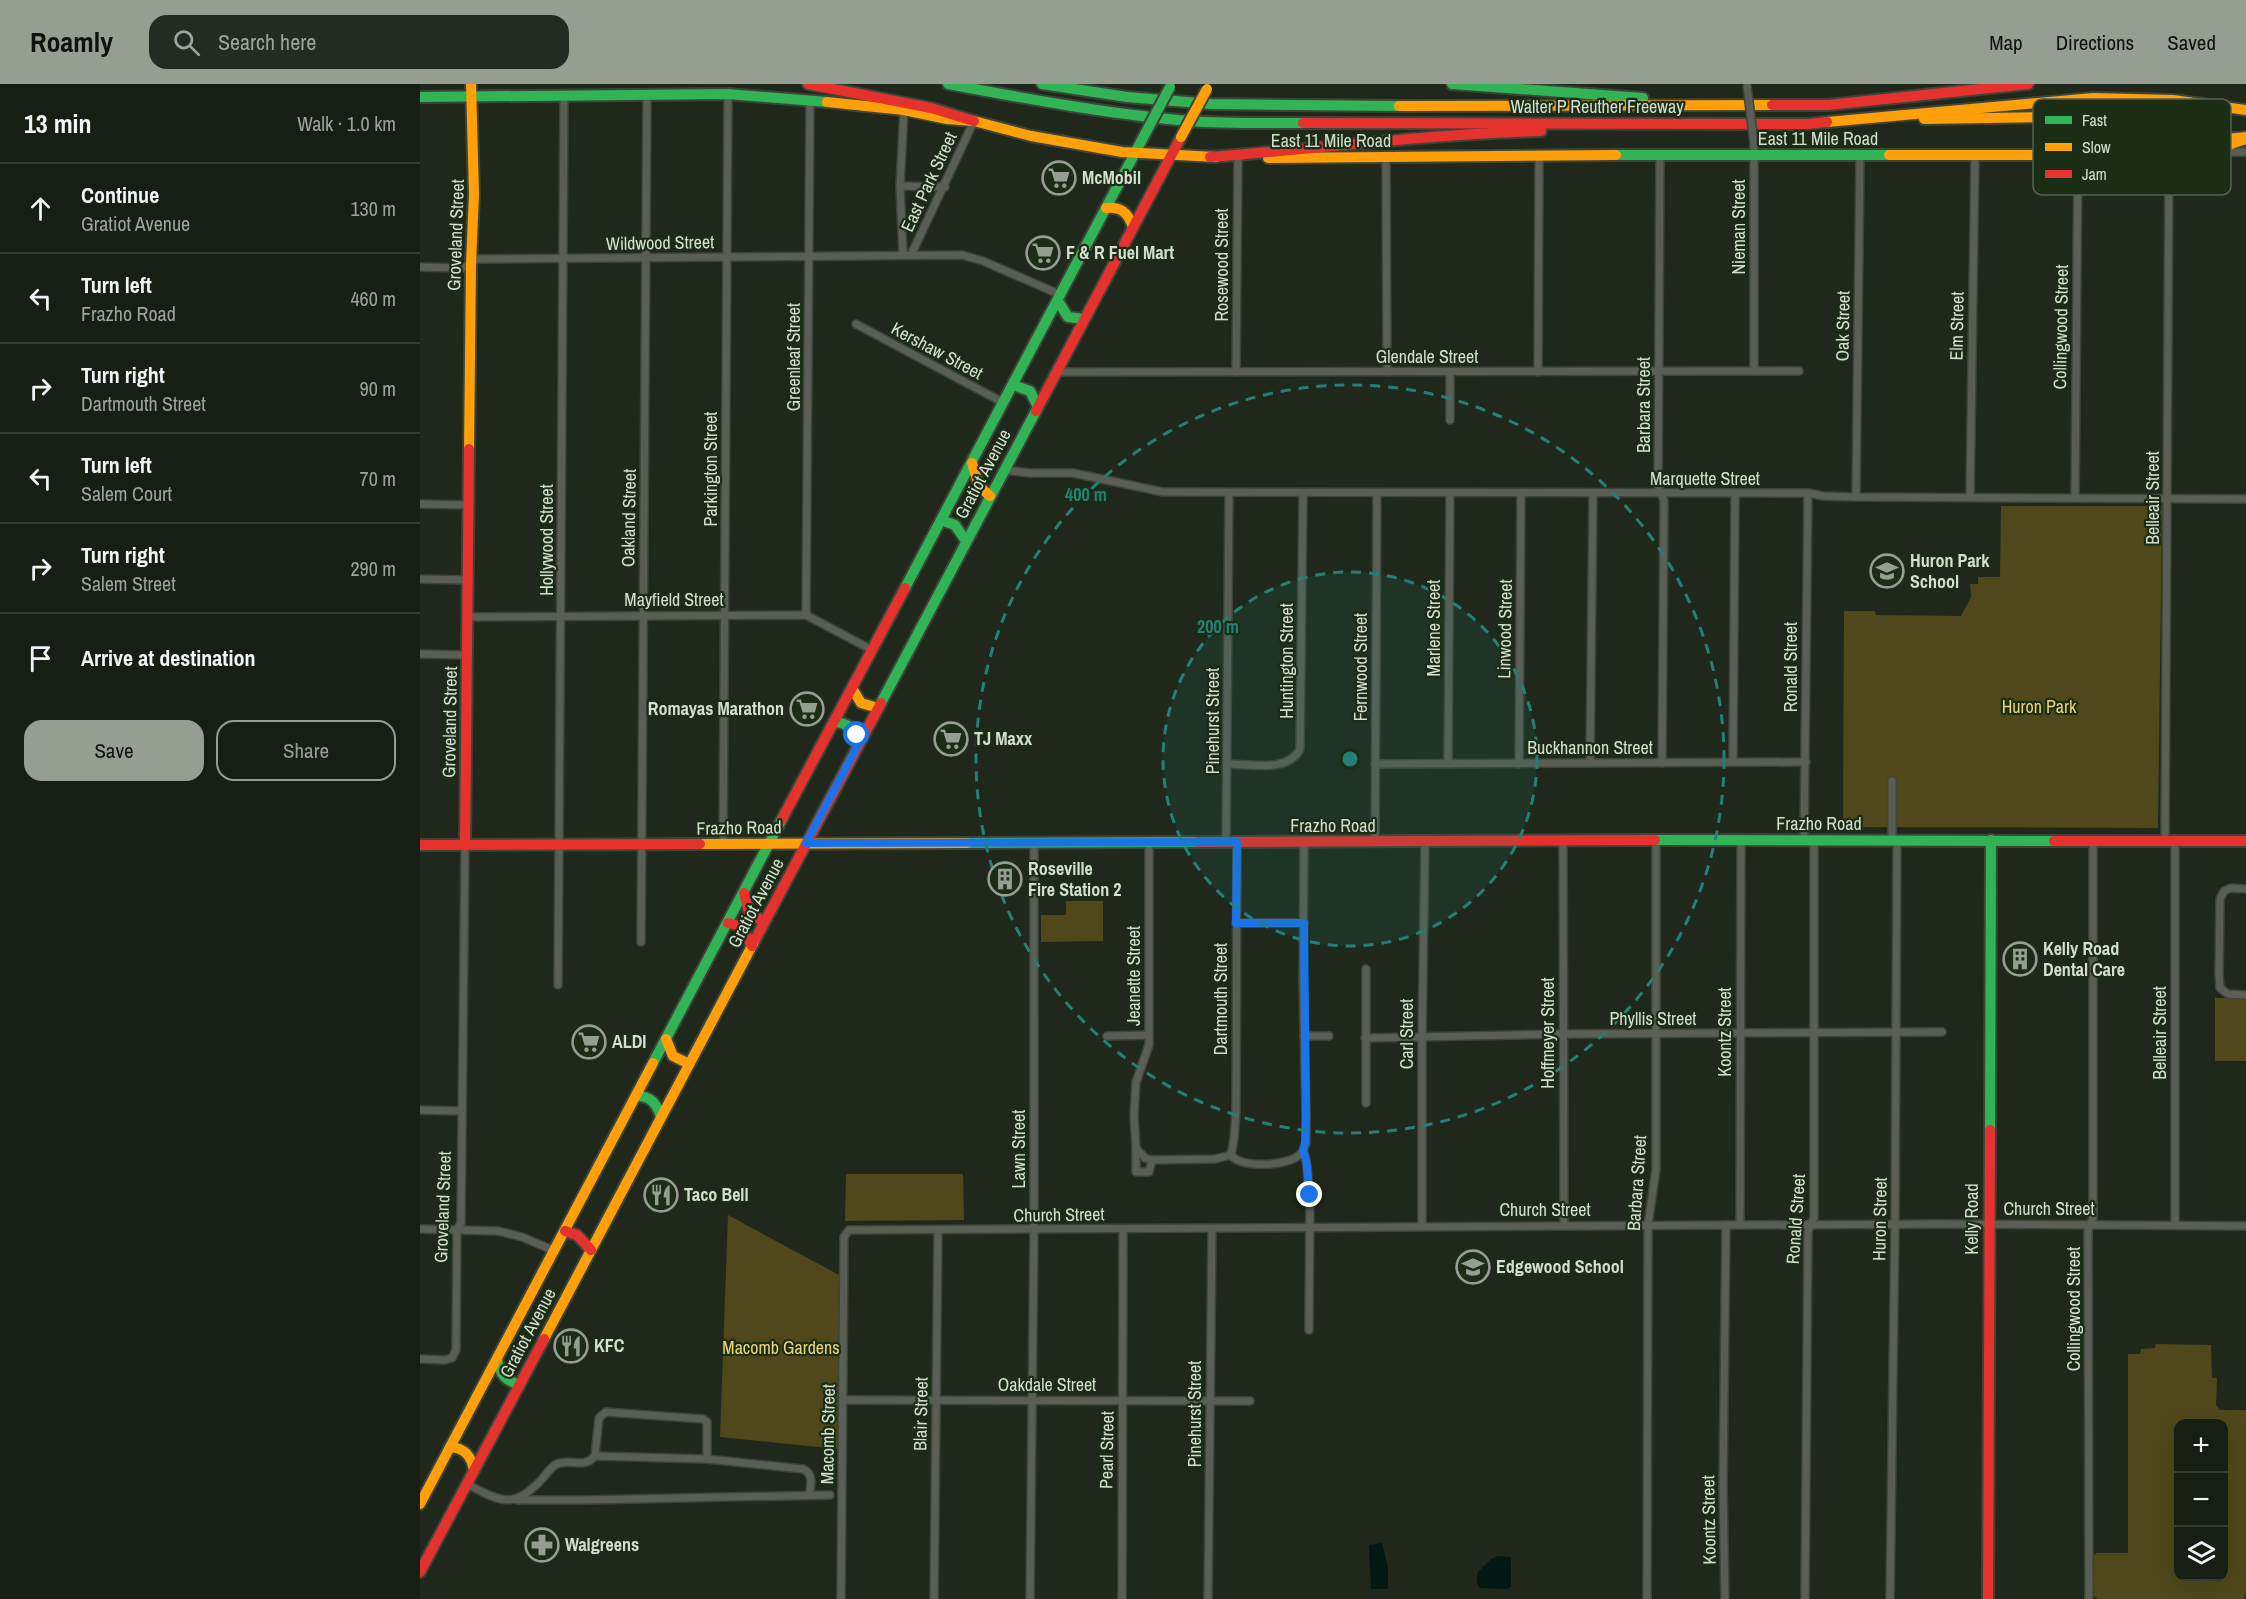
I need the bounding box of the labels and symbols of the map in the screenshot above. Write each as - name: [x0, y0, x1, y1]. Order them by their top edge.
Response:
- street label: Walter P Reuther Freeway: [1510, 94, 1684, 119]
- legend: [2033, 99, 2231, 195]
- text: Fast: [2082, 109, 2107, 131]
- street label: East 11 Mile Road: [1758, 126, 1878, 151]
- street label: East Park Street: [895, 128, 963, 236]
- street label: East 11 Mile Road: [1271, 128, 1391, 153]
- text: Slow: [2082, 136, 2111, 158]
- supermarket icon: McMobil: [1041, 160, 1077, 196]
- text: Jam: [2082, 163, 2107, 185]
- place label: McMobil: [1082, 165, 1141, 190]
- street label: Groveland Street: [441, 179, 470, 291]
- street label: Nieman Street: [1726, 179, 1751, 275]
- street label: Rosewood Street: [1209, 208, 1234, 322]
- street label: Wildwood Street: [606, 229, 714, 256]
- supermarket icon: F & R Fuel Mart: [1025, 235, 1061, 271]
- place label: F & R Fuel Mart: [1066, 240, 1174, 265]
- street label: Collingwood Street: [2047, 264, 2074, 390]
- street label: Oak Street: [1829, 290, 1856, 361]
- street label: Elm Street: [1943, 291, 1970, 361]
- street label: Greenleaf Street: [781, 303, 806, 411]
- street label: Kershaw Street: [887, 316, 988, 385]
- street label: Glendale Street: [1376, 344, 1478, 369]
- street label: Barbara Street: [1631, 357, 1656, 453]
- street label: Parkington Street: [698, 412, 723, 526]
- street label: Gratiot Avenue: [948, 425, 1017, 523]
- street label: Belleair Street: [2140, 451, 2165, 545]
- street label: Marquette Street: [1650, 466, 1760, 491]
- street label: Oakland Street: [615, 469, 642, 567]
- text: 400 m: [1065, 482, 1107, 507]
- street label: Hollywood Street: [534, 484, 559, 596]
- place label: Huron Park School: [1910, 548, 1990, 594]
- school or university icon: Huron Park School: [1869, 553, 1905, 589]
- street label: Linwood Street: [1491, 579, 1518, 679]
- street label: Marlene Street: [1421, 580, 1446, 676]
- street label: Mayfield Street: [624, 587, 724, 612]
- street label: Huntington Street: [1274, 603, 1299, 719]
- street label: Fernwood Street: [1348, 613, 1373, 721]
- text: 200 m: [1197, 614, 1239, 639]
- street label: Ronald Street: [1778, 622, 1803, 712]
- street label: Groveland Street: [436, 666, 463, 778]
- street label: Pinehurst Street: [1200, 668, 1225, 774]
- supermarket icon: Romayas Marathon: [789, 691, 825, 727]
- park label: Huron Park: [2002, 694, 2077, 719]
- place label: Romayas Marathon: [648, 696, 784, 721]
- route start: [843, 721, 869, 747]
- supermarket icon: TJ Maxx: [933, 721, 969, 757]
- place label: TJ Maxx: [974, 726, 1033, 751]
- street label: Buckhannon Street: [1527, 735, 1653, 760]
- centre of rings: [1340, 749, 1360, 769]
- street label: Frazho Road: [1776, 811, 1862, 836]
- street label: Frazho Road: [1290, 813, 1376, 838]
- street label: Frazho Road: [696, 814, 782, 841]
- street label: Gratiot Avenue: [721, 854, 790, 952]
- place label: Roseville Fire Station 2: [1028, 856, 1122, 902]
- building icon: Roseville Fire Station 2: [987, 861, 1023, 897]
- street label: Jeanette Street: [1121, 926, 1146, 1026]
- place label: Kelly Road Dental Care: [2043, 936, 2125, 982]
- building icon: Kelly Road Dental Care: [2002, 941, 2038, 977]
- street label: Dartmouth Street: [1208, 943, 1233, 1055]
- street label: Hoffmeyer Street: [1535, 977, 1560, 1089]
- street label: Belleair Street: [2147, 986, 2172, 1080]
- street label: Koontz Street: [1712, 987, 1737, 1077]
- street label: Carl Street: [1394, 999, 1419, 1069]
- street label: Phyllis Street: [1610, 1006, 1696, 1031]
- supermarket icon: ALDI: [571, 1024, 607, 1060]
- place label: ALDI: [612, 1029, 646, 1054]
- street label: Lawn Street: [1006, 1110, 1031, 1188]
- street label: Barbara Street: [1621, 1134, 1652, 1232]
- street label: Groveland Street: [428, 1151, 457, 1263]
- street label: Ronald Street: [1780, 1173, 1811, 1265]
- restaurant icon: Taco Bell: [643, 1177, 679, 1213]
- street label: Huron Street: [1866, 1177, 1893, 1261]
- route end: [1296, 1181, 1322, 1207]
- place label: Taco Bell: [684, 1182, 749, 1207]
- street label: Kelly Road: [1959, 1183, 1984, 1255]
- street label: Church Street: [2003, 1196, 2095, 1221]
- street label: Church Street: [1499, 1197, 1591, 1222]
- street label: Church Street: [1013, 1201, 1105, 1228]
- street label: Collingwood Street: [2061, 1247, 2086, 1371]
- school or university icon: Edgewood School: [1455, 1249, 1491, 1285]
- place label: Edgewood School: [1496, 1254, 1624, 1279]
- street label: Gratiot Avenue: [493, 1284, 562, 1382]
- restaurant icon: KFC: [553, 1328, 589, 1364]
- place label: KFC: [594, 1333, 625, 1358]
- park label: Macomb Gardens: [722, 1335, 840, 1360]
- street label: Pinehurst Street: [1182, 1361, 1207, 1467]
- street label: Oakdale Street: [998, 1372, 1096, 1397]
- street label: Blair Street: [907, 1377, 934, 1451]
- street label: Macomb Street: [814, 1384, 841, 1484]
- street label: Pearl Street: [1093, 1411, 1120, 1489]
- street label: Koontz Street: [1695, 1475, 1722, 1565]
- pharmacy icon: Walgreens: [524, 1527, 560, 1563]
- place label: Walgreens: [565, 1532, 639, 1557]

